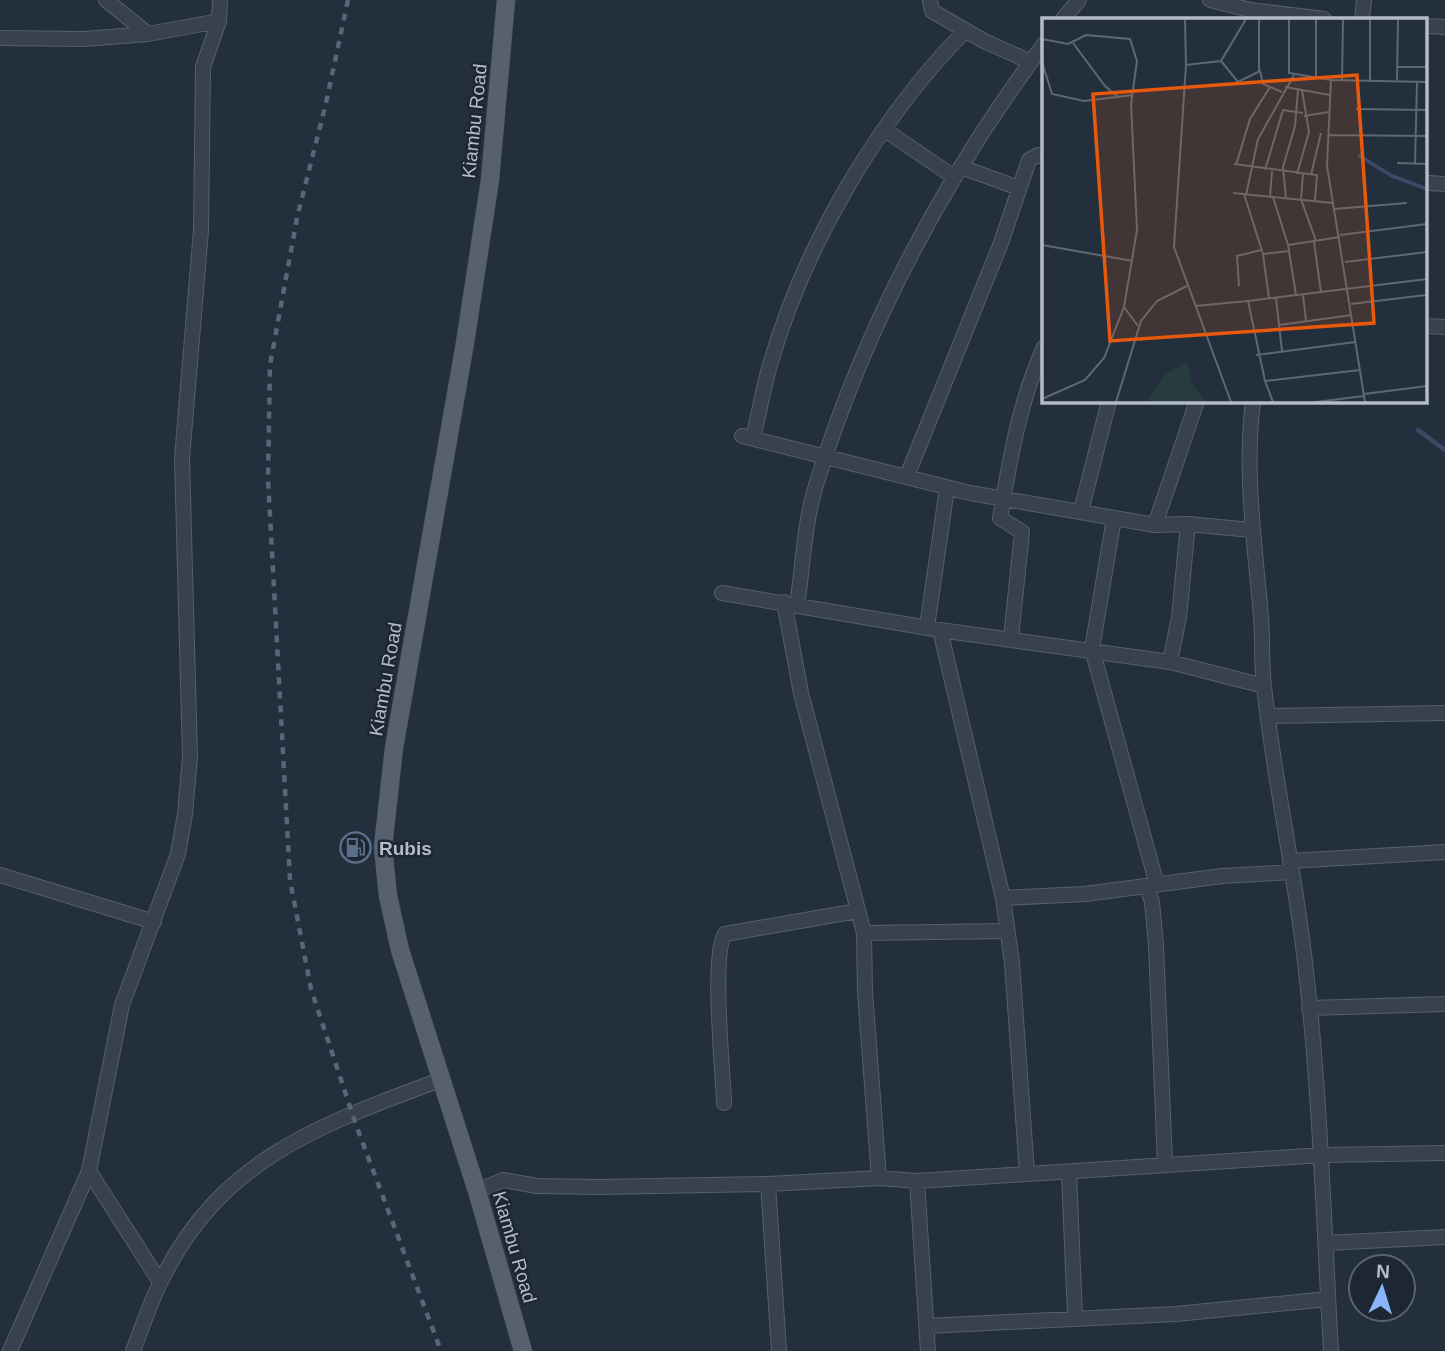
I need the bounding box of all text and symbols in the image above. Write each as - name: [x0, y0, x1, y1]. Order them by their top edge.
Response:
- inset map: [1042, 18, 1428, 402]
- street label: Kiambu Road: [458, 63, 491, 179]
- street label: Kiambu Road: [365, 621, 406, 738]
- fuel station icon: Rubis: [339, 831, 373, 865]
- place label: Rubis: [379, 838, 432, 859]
- street label: Kiambu Road: [489, 1189, 540, 1305]
- north arrow: [1347, 1253, 1417, 1323]
- text: N: [1376, 1261, 1391, 1282]

